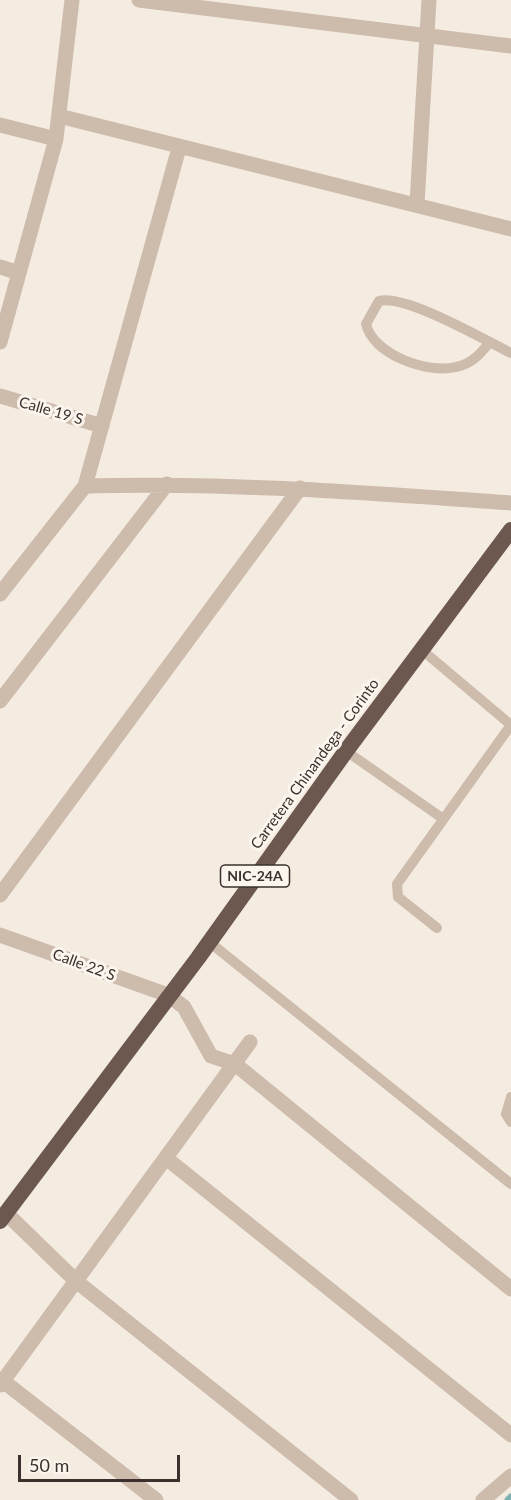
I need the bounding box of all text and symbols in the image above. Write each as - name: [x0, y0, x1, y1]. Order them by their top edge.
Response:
- street label: Calle 19 S: [17, 393, 85, 429]
- street label: Carretera Chinandega - Corinto: [247, 675, 383, 853]
- road number: NIC-24A: [220, 865, 290, 887]
- street label: Calle 22 S: [50, 945, 118, 985]
- scale bar: [21, 1443, 183, 1481]
- text: 50 m: [29, 1454, 69, 1476]

